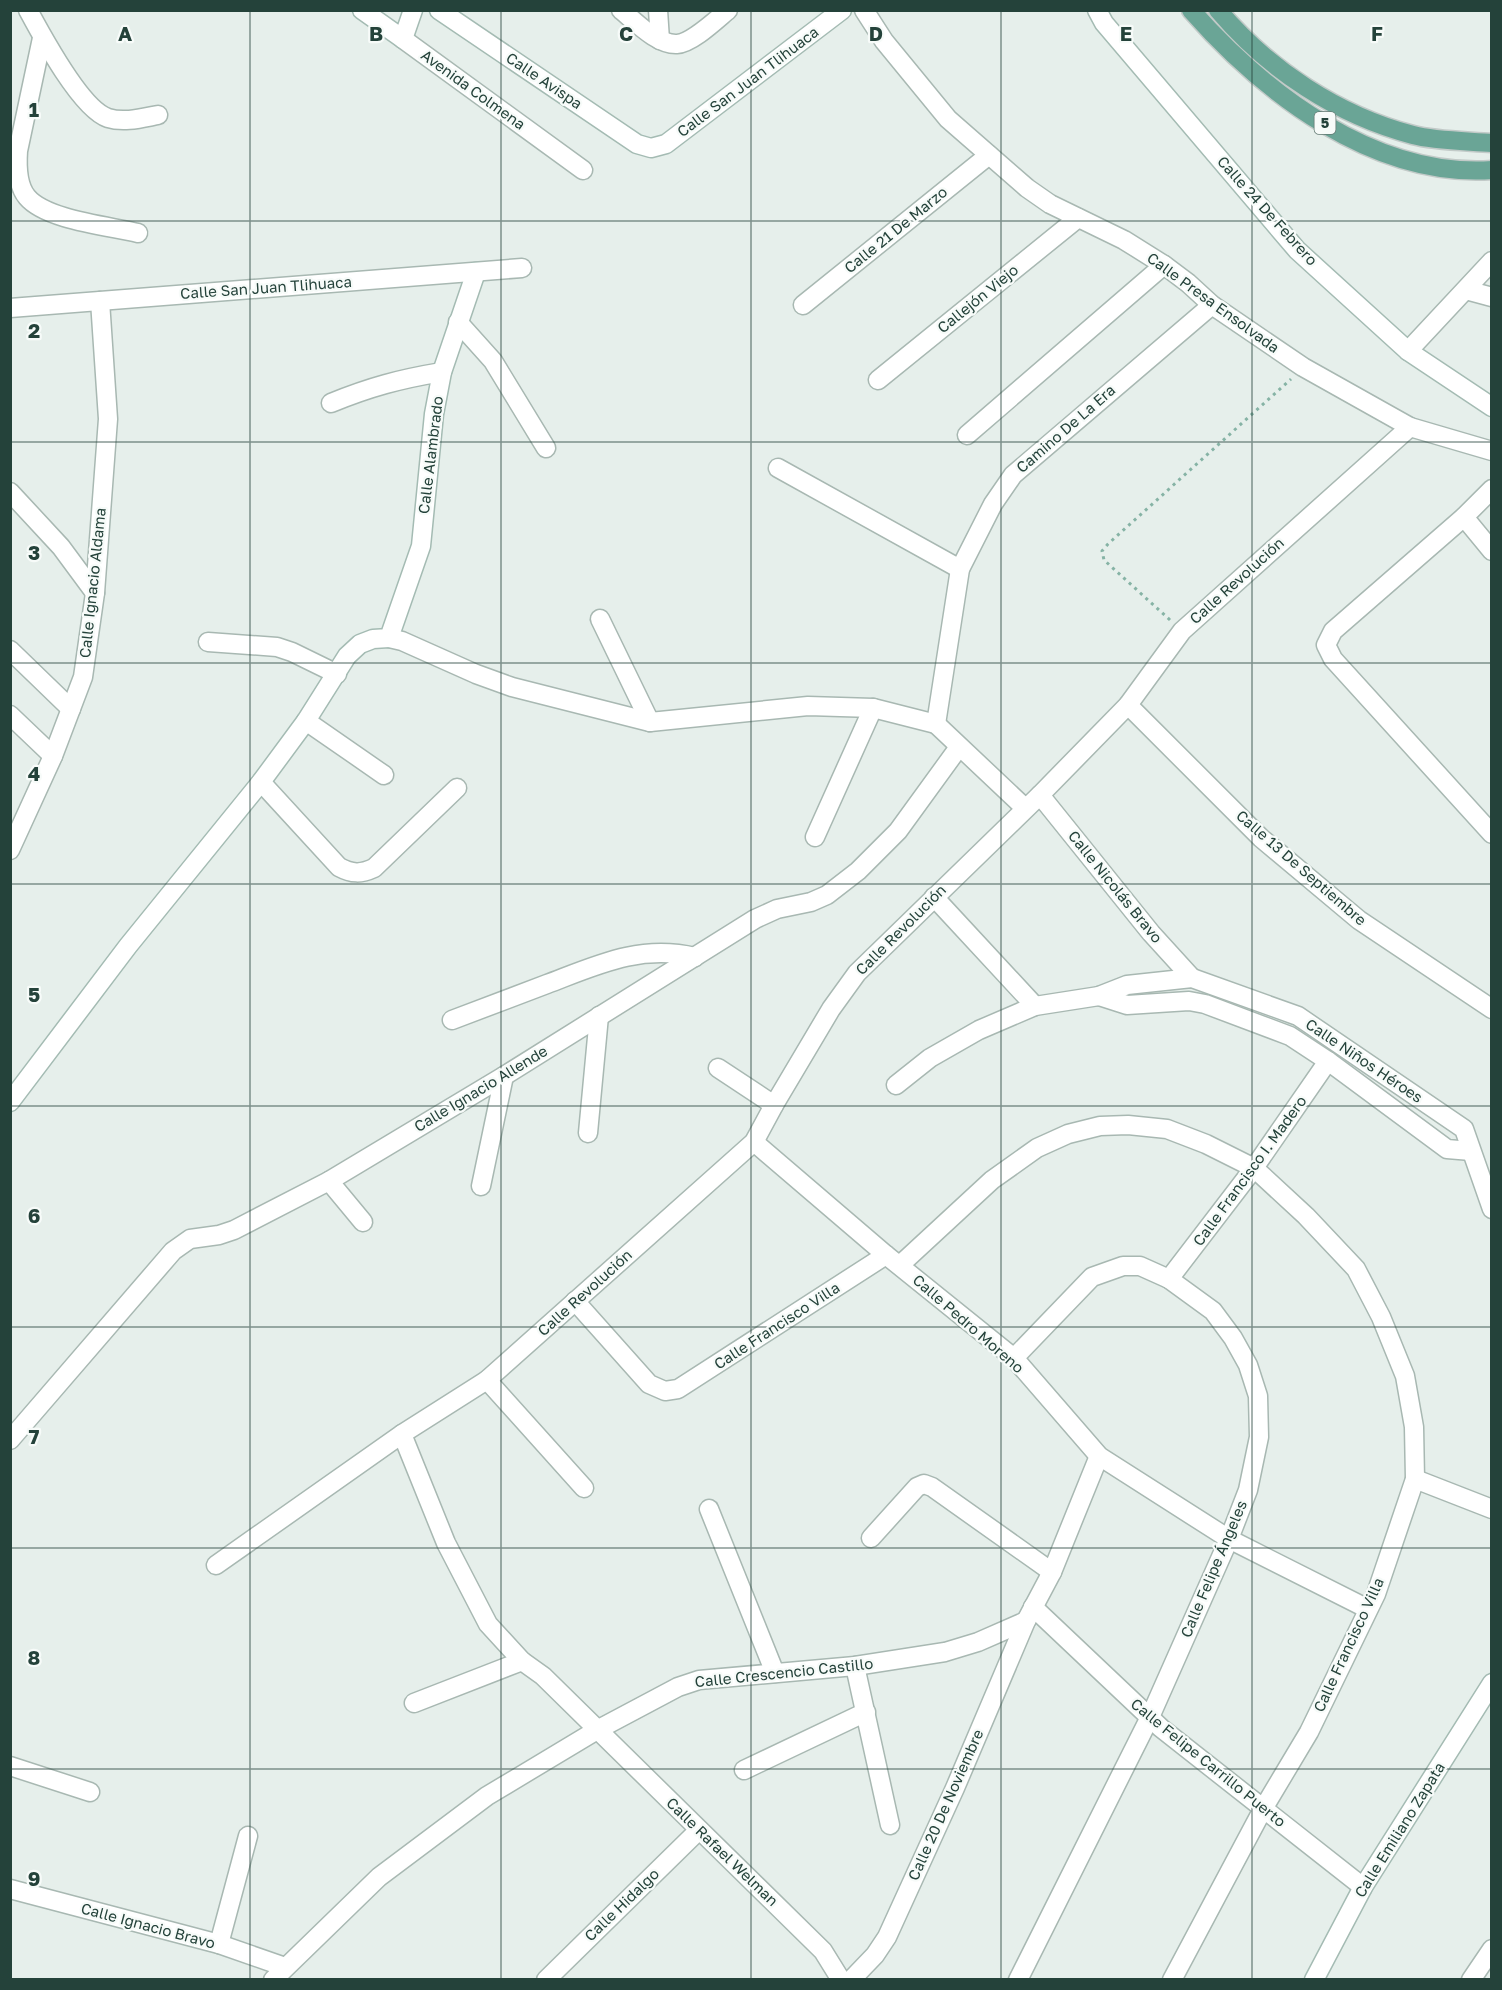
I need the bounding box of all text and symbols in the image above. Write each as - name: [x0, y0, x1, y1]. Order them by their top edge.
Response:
- text: A: [118, 21, 132, 45]
- text: B: [369, 21, 383, 45]
- text: C: [619, 21, 633, 45]
- text: D: [869, 21, 883, 45]
- text: E: [1120, 21, 1132, 45]
- text: F: [1371, 21, 1383, 45]
- street label: Calle San Juan Tlihuaca: [673, 22, 822, 140]
- street label: Avenida Colmena: [418, 45, 529, 133]
- street label: Calle Avispa: [503, 48, 586, 112]
- text: 1: [29, 97, 39, 121]
- road number: 5: [1314, 112, 1336, 134]
- street label: Calle 24 De Febrero: [1214, 152, 1322, 269]
- street label: Calle 21 De Marzo: [840, 182, 950, 276]
- street label: Calle Presa Ensolvada: [1144, 248, 1283, 356]
- street label: Callejón Viejo: [933, 260, 1021, 336]
- street label: Calle San Juan Tlihuaca: [179, 272, 352, 302]
- text: 2: [28, 318, 40, 342]
- street label: Camino De La Era: [1012, 380, 1118, 476]
- street label: Calle Alambrado: [414, 395, 446, 515]
- street label: Calle Ignacio Aldama: [75, 507, 109, 659]
- street label: Calle Revolución: [1186, 533, 1287, 627]
- text: 3: [28, 540, 40, 564]
- text: 4: [28, 761, 40, 785]
- street label: Calle 13 De Septiembre: [1233, 806, 1371, 929]
- street label: Calle Nicolás Bravo: [1065, 827, 1167, 946]
- street label: Calle Revolución: [851, 880, 949, 978]
- text: 5: [28, 982, 40, 1006]
- street label: Calle Niños Héroes: [1303, 1014, 1427, 1106]
- street label: Calle Ignacio Allende: [411, 1041, 551, 1135]
- street label: Calle Francisco I. Madero: [1189, 1092, 1310, 1249]
- text: 6: [28, 1203, 40, 1227]
- street label: Calle Revolución: [534, 1245, 635, 1339]
- street label: Calle Pedro Moreno: [909, 1270, 1028, 1376]
- street label: Calle Francisco Villa: [710, 1278, 843, 1373]
- text: 7: [29, 1424, 40, 1448]
- street label: Calle Felipe Ángeles: [1176, 1497, 1250, 1640]
- street label: Calle Francisco Villa: [1309, 1575, 1387, 1715]
- text: 8: [28, 1645, 40, 1669]
- street label: Calle Crescencio Castillo: [694, 1654, 874, 1690]
- street label: Calle Felipe Carrillo Puerto: [1128, 1694, 1290, 1830]
- street label: Calle 20 De Noviembre: [904, 1726, 987, 1883]
- street label: Calle Emiliano Zapata: [1350, 1759, 1448, 1900]
- street label: Calle Rafael Welman: [663, 1793, 782, 1909]
- street label: Calle Hidalgo: [580, 1864, 662, 1944]
- text: 9: [28, 1866, 40, 1890]
- street label: Calle Ignacio Bravo: [79, 1898, 217, 1952]

